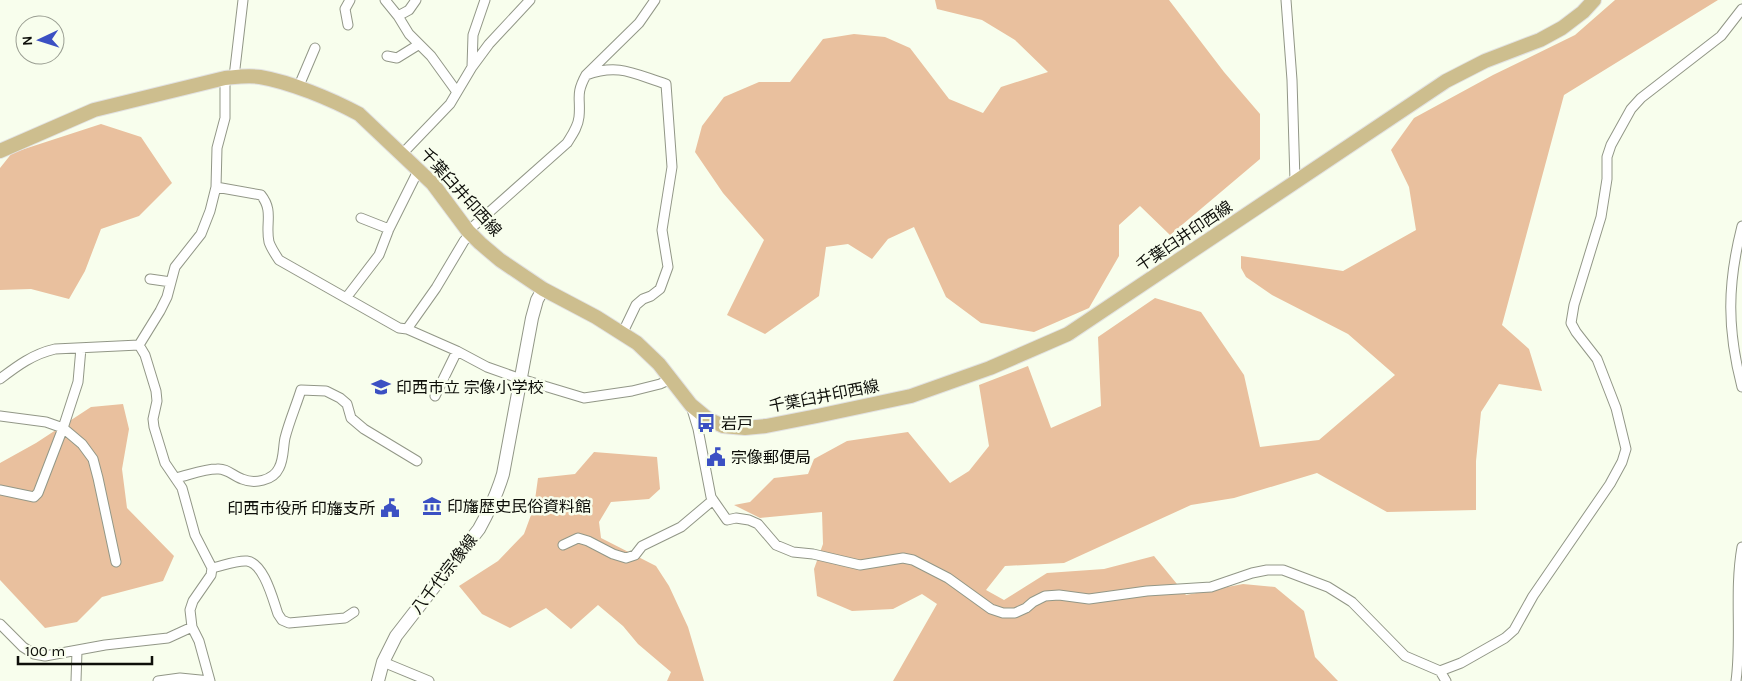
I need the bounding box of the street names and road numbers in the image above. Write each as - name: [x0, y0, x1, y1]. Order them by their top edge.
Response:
- street label: 千葉臼井印西線: [416, 144, 506, 240]
- street label: 千葉臼井印西線: [1132, 197, 1236, 275]
- street label: 千葉臼井印西線: [767, 376, 881, 416]
- street label: 八千代宗像線: [407, 530, 481, 618]

